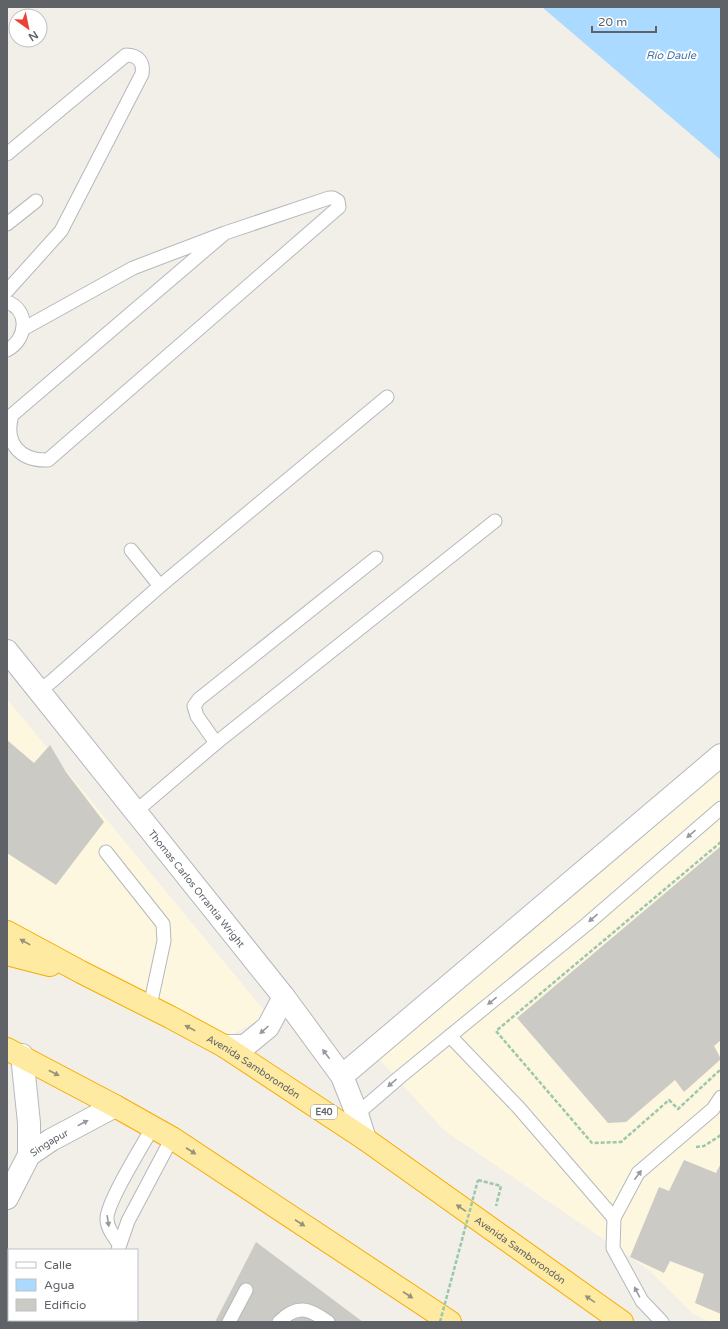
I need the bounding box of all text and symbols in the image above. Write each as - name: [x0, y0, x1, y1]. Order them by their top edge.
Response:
- north arrow: [8, 8, 48, 48]
- scale bar: [592, 8, 656, 34]
- text: 20 m: [598, 15, 627, 29]
- text: N: [26, 28, 40, 44]
- water label: Río Daule: [646, 49, 697, 62]
- street label: Thomas Carlos Orrantia Wright: [145, 828, 247, 950]
- one-way arrow: [686, 829, 697, 838]
- one-way arrow: [587, 914, 598, 923]
- one-way arrow: [19, 939, 31, 945]
- one-way arrow: [487, 997, 498, 1005]
- one-way arrow: [184, 1024, 196, 1031]
- one-way arrow: [259, 1025, 269, 1035]
- street label: Avenida Samborondón: [204, 1033, 302, 1102]
- one-way arrow: [321, 1048, 330, 1059]
- one-way arrow: [48, 1070, 60, 1076]
- one-way arrow: [387, 1079, 397, 1088]
- road number: E40: [311, 1105, 337, 1119]
- one-way arrow: [77, 1120, 89, 1126]
- street label: Singapur: [28, 1127, 71, 1160]
- one-way arrow: [186, 1147, 197, 1155]
- one-way arrow: [634, 1169, 643, 1180]
- one-way arrow: [456, 1204, 467, 1212]
- street label: Avenida Samborondón: [472, 1214, 568, 1287]
- one-way arrow: [105, 1215, 111, 1228]
- one-way arrow: [295, 1219, 305, 1227]
- legend: [8, 1249, 138, 1321]
- text: Calle: [44, 1258, 72, 1272]
- text: Agua: [44, 1278, 74, 1292]
- one-way arrow: [634, 1286, 640, 1298]
- one-way arrow: [402, 1291, 414, 1298]
- one-way arrow: [585, 1295, 596, 1303]
- text: Edificio: [44, 1298, 86, 1312]

